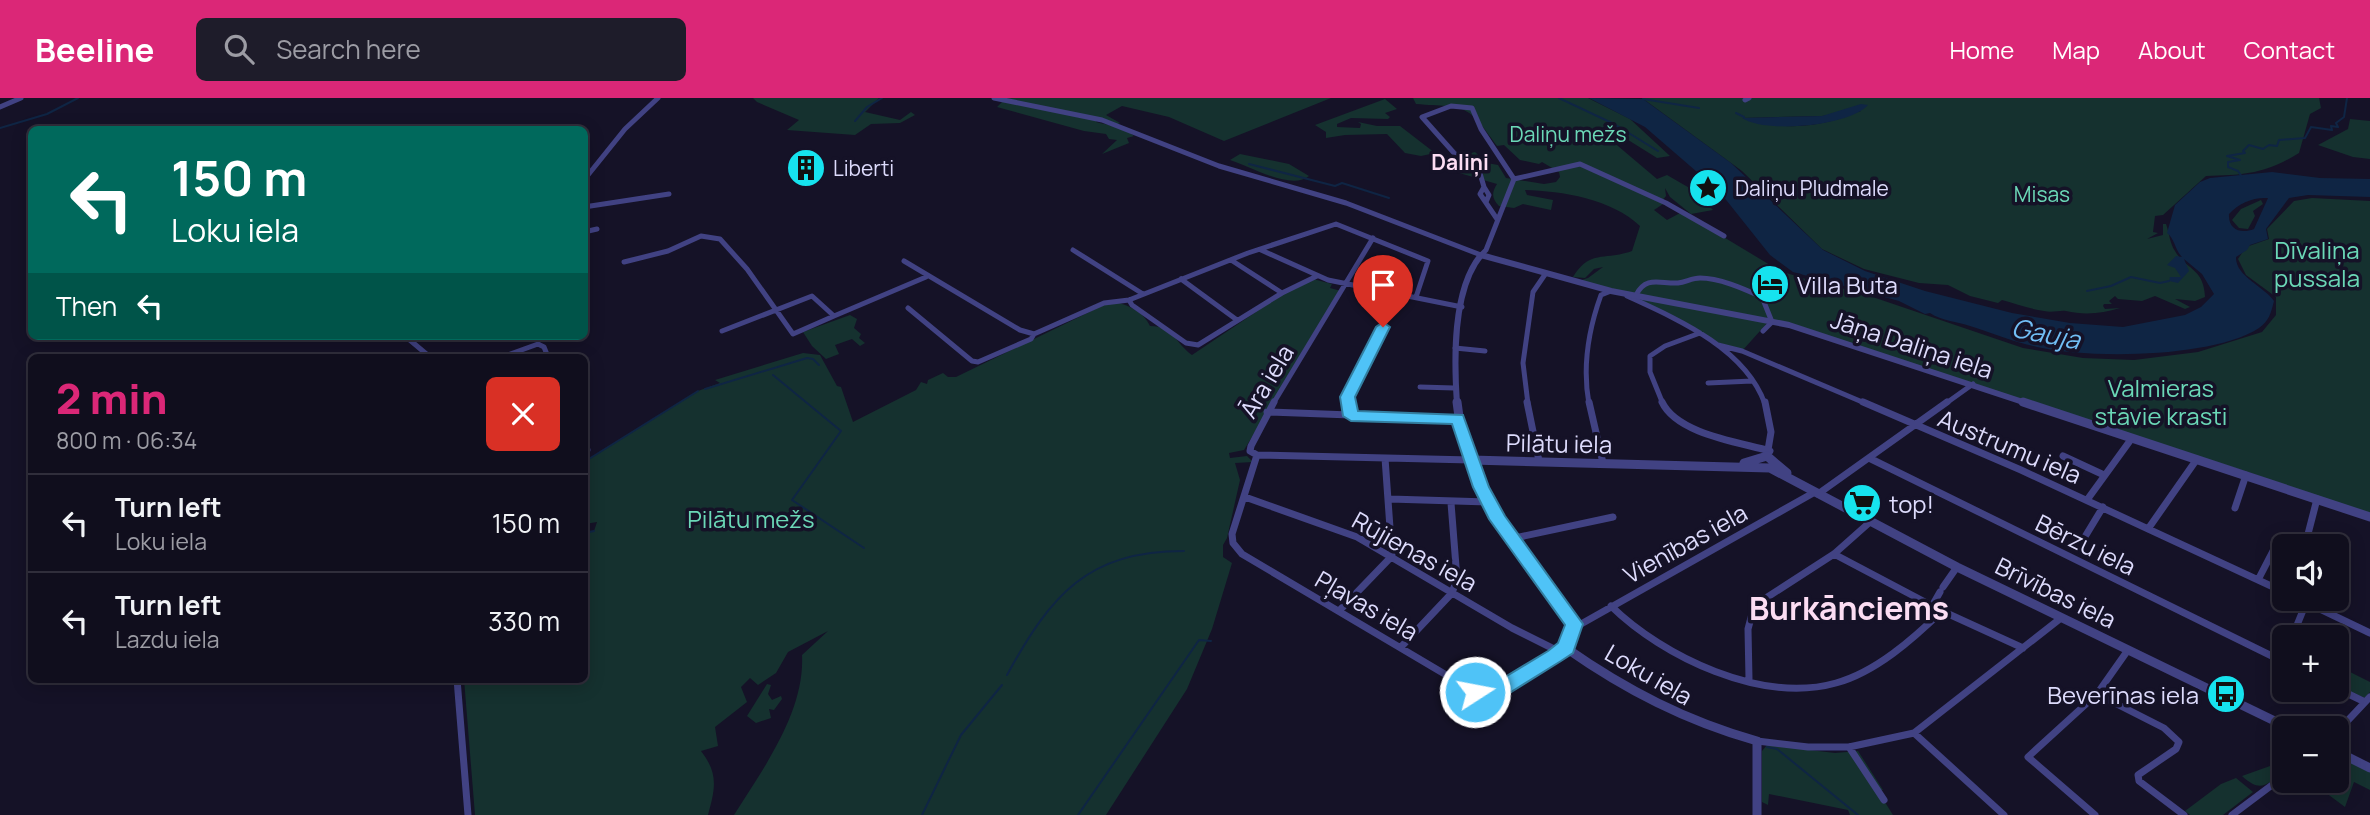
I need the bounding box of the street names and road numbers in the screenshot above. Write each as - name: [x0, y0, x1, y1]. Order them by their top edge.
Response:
- street label: Jāņa Daliņa iela: [1827, 302, 1997, 386]
- street label: Āra iela: [1231, 338, 1301, 424]
- street label: Austrumu iela: [1933, 401, 2087, 491]
- street label: Pilātu iela: [1506, 426, 1612, 460]
- street label: Vienības iela: [1617, 495, 1753, 591]
- street label: Rūjienas iela: [1347, 503, 1483, 599]
- street label: Bērzu iela: [2030, 506, 2142, 582]
- street label: Brīvības iela: [1990, 549, 2122, 635]
- street label: Pļavas iela: [1310, 562, 1424, 648]
- street label: Loku iela: [1599, 636, 1699, 712]

